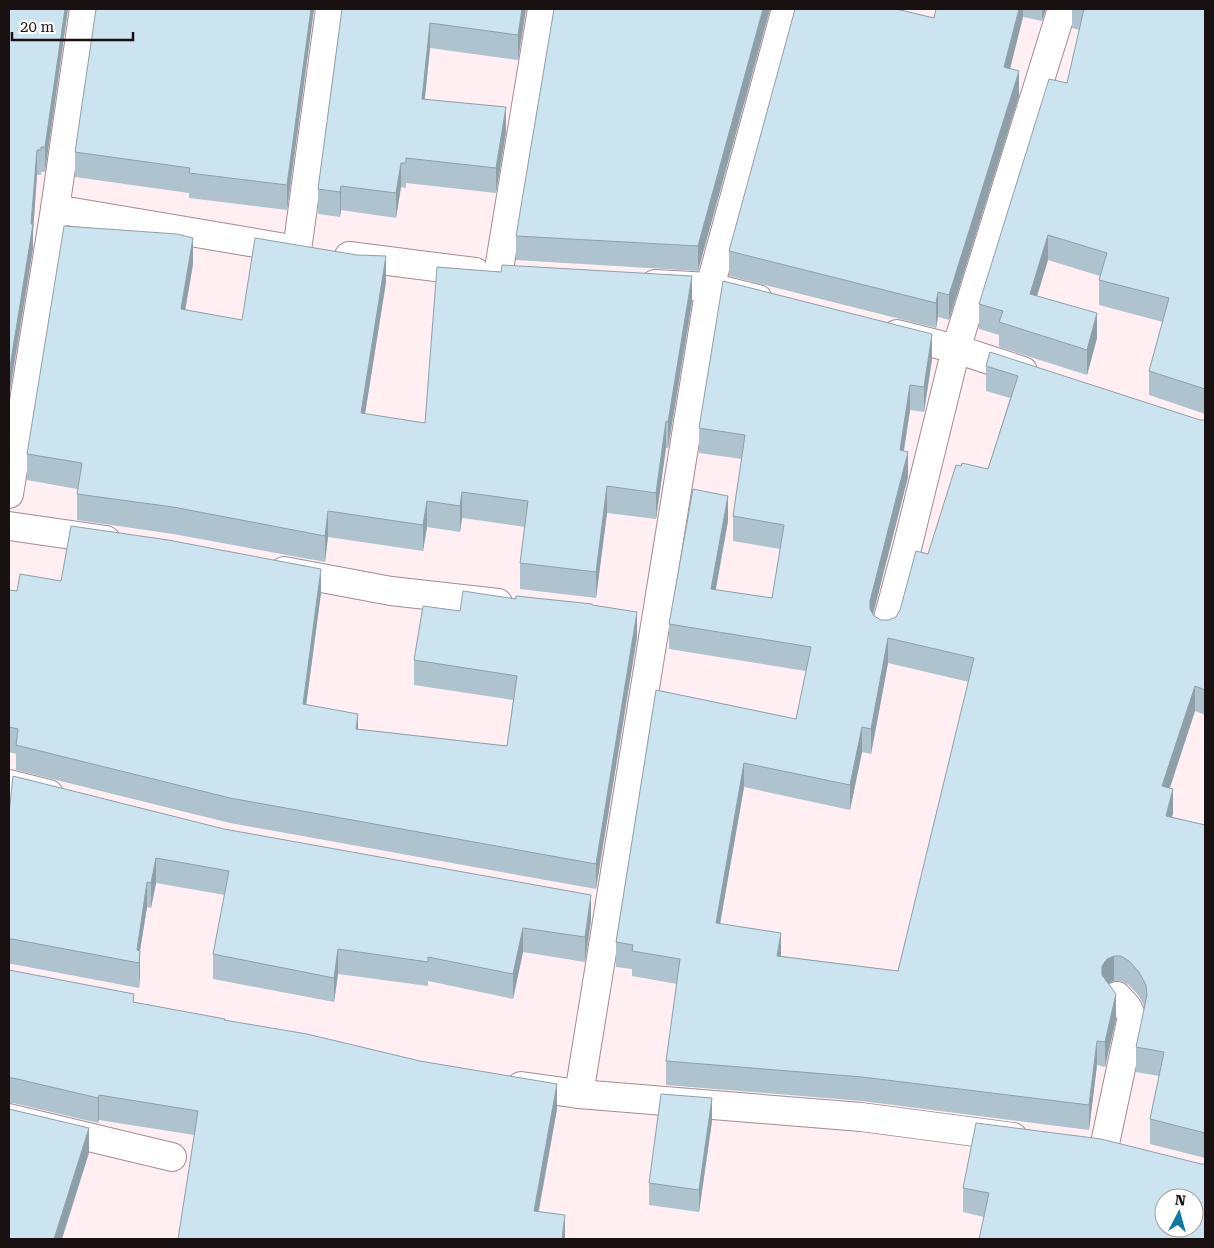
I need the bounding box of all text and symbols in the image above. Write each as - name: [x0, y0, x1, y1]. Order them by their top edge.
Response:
- scale bar: [12, 10, 134, 42]
- text: 20 m: [20, 18, 55, 36]
- north arrow: [1154, 1188, 1204, 1238]
- text: N: [1174, 1192, 1187, 1209]

